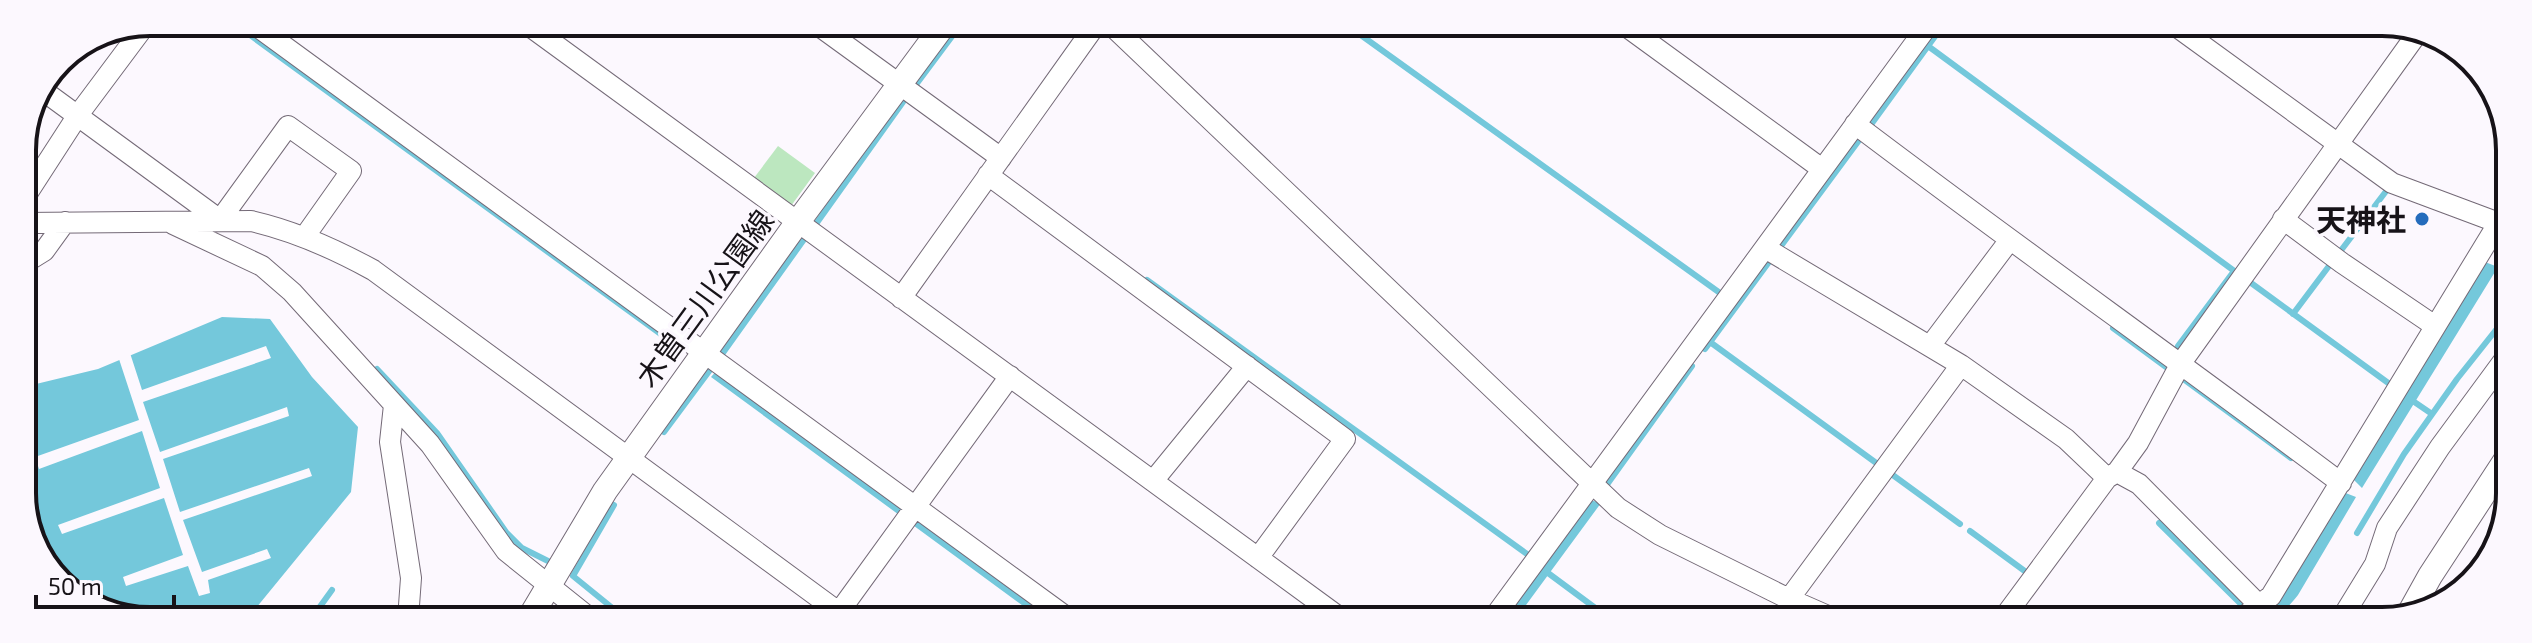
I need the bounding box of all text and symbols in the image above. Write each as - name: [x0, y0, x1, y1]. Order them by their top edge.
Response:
- place label: 天神社: [2316, 201, 2406, 237]
- street label: 木曽三川公園線: [628, 202, 780, 394]
- marker: 天神社: [2413, 210, 2431, 228]
- scale bar: [36, 559, 174, 609]
- text: 50 m: [48, 571, 102, 600]

